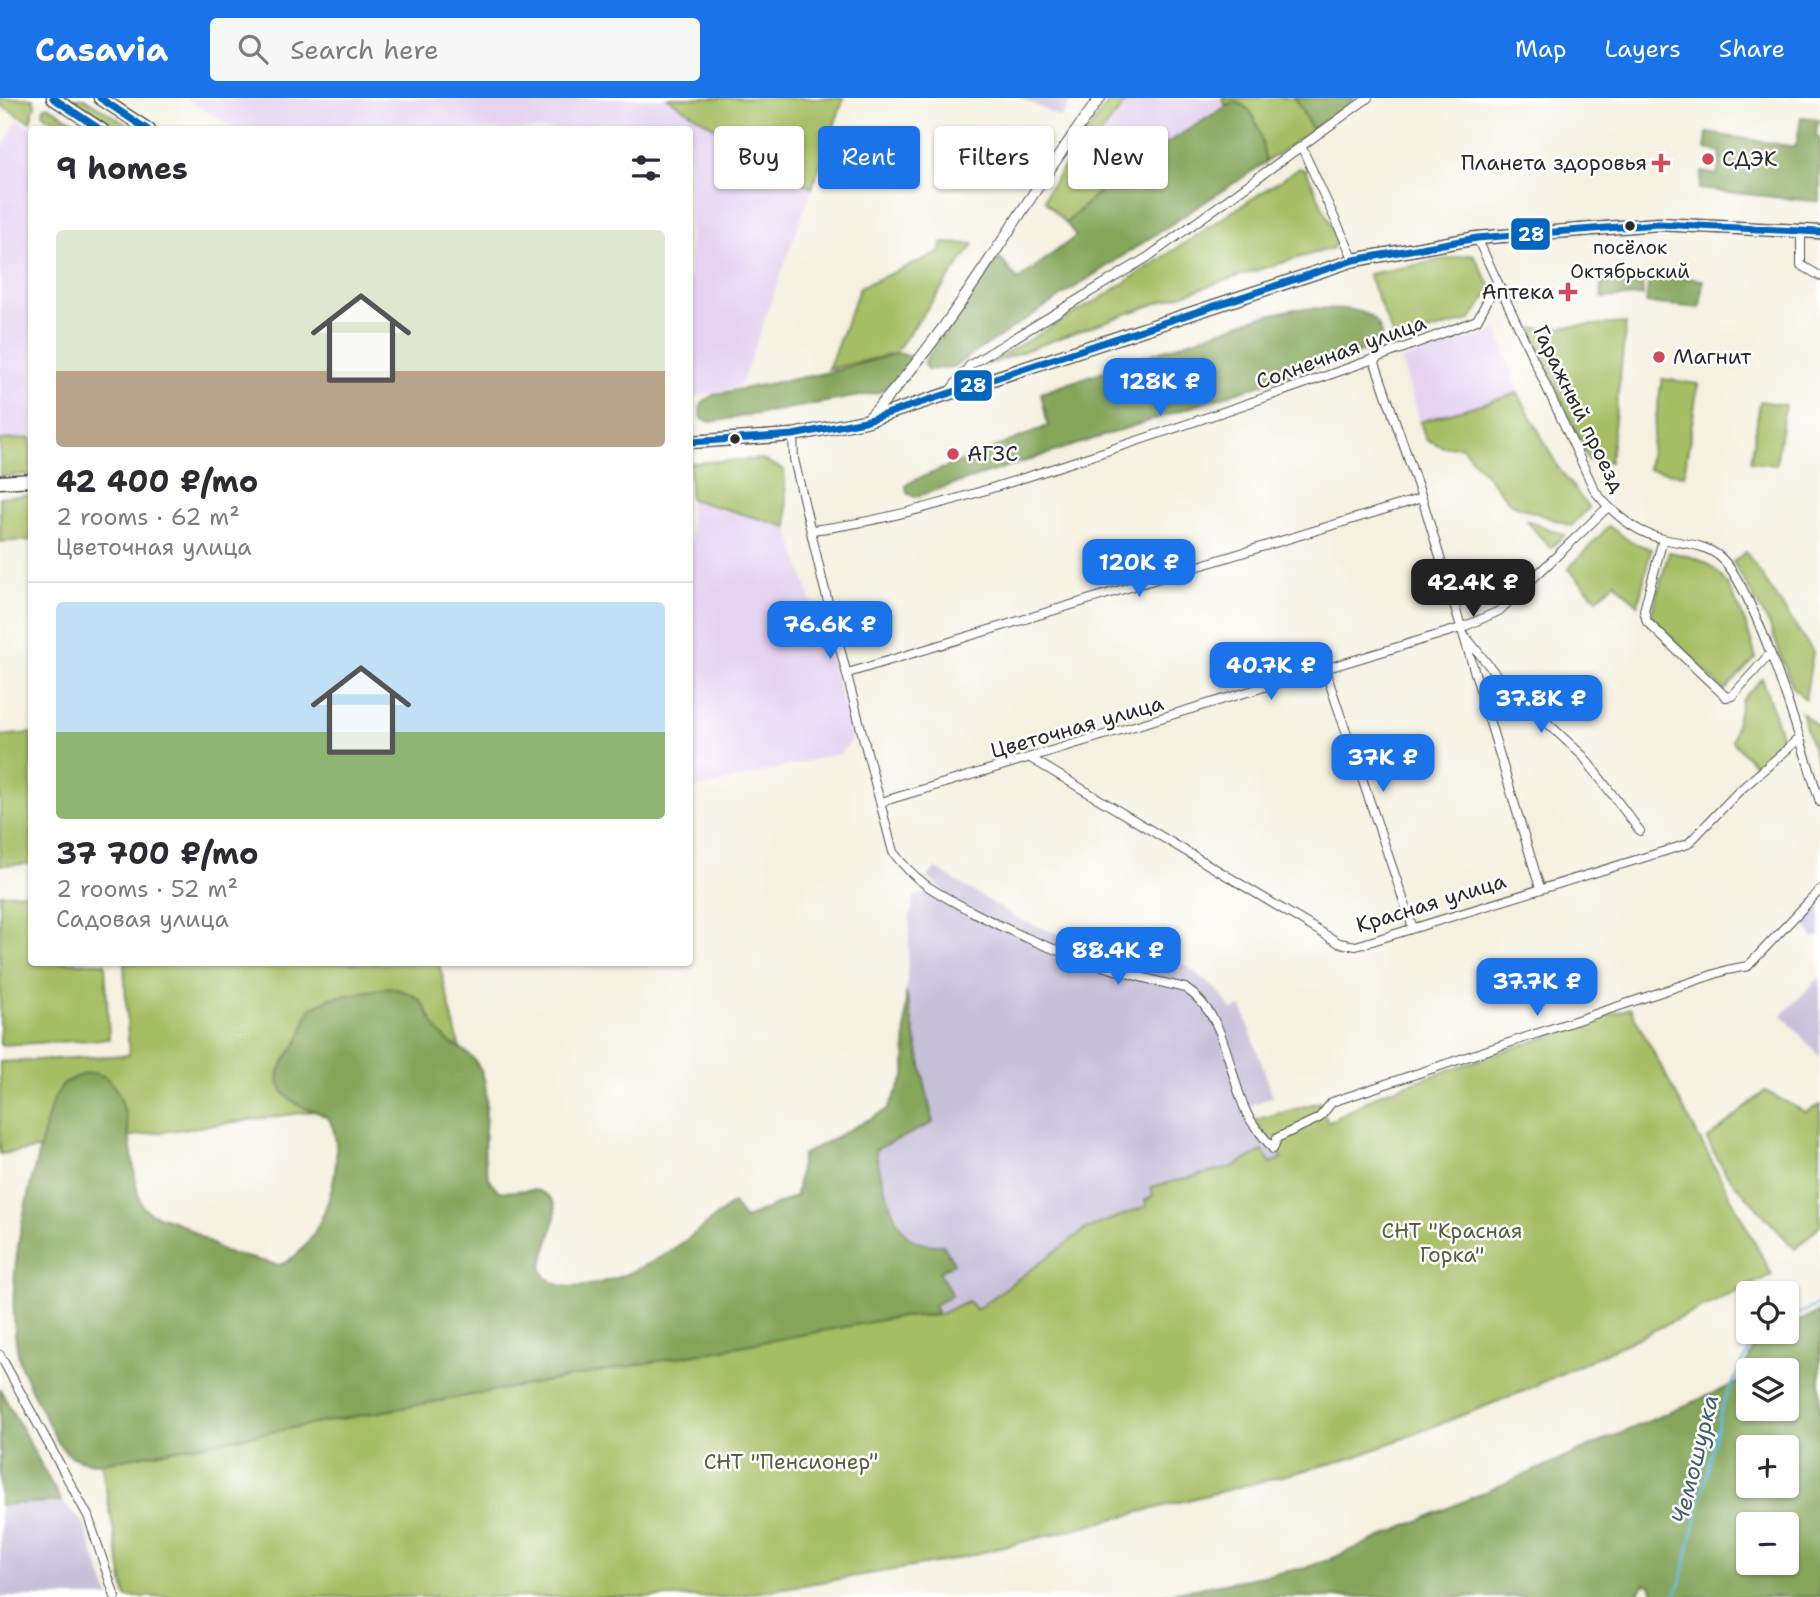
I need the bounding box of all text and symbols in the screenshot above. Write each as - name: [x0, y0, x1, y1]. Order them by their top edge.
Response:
- search box: [210, 18, 700, 81]
- text: Casavia: [35, 27, 168, 72]
- icon: search: [234, 30, 272, 68]
- text: Search here: [290, 32, 439, 67]
- text: Map: [1515, 33, 1566, 65]
- text: Layers: [1604, 33, 1681, 65]
- text: Share: [1719, 33, 1785, 65]
- chip: Buy: [714, 126, 804, 189]
- chip: Rent: [818, 126, 920, 189]
- chip: Filters: [934, 126, 1054, 189]
- chip: New: [1068, 126, 1168, 189]
- place label: СДЭК: [1722, 145, 1778, 173]
- text: 9 homes: [56, 148, 188, 189]
- icon: filters: [627, 149, 665, 187]
- place label: Планета здоровья: [1461, 149, 1647, 177]
- marker: СДЭК: [1700, 151, 1716, 167]
- marker: Планета здоровья: [1653, 155, 1669, 171]
- line badge: 28: [1510, 217, 1551, 251]
- marker: посёлок Октябрьский: [1623, 219, 1637, 233]
- text: 28: [1518, 222, 1544, 247]
- place label: посёлок Октябрьский: [1570, 235, 1690, 284]
- icon: home: [298, 275, 424, 401]
- place label: Аптека: [1481, 278, 1554, 306]
- marker: Аптека: [1560, 284, 1576, 300]
- street label: Солнечная улица: [1252, 308, 1430, 396]
- street label: Гаражный проезд: [1526, 321, 1632, 497]
- place label: Магнит: [1673, 343, 1752, 371]
- marker: Магнит: [1651, 349, 1667, 365]
- pin: 128K ₽: [1103, 358, 1217, 418]
- text: 128K ₽: [1119, 366, 1201, 396]
- line badge: 28: [953, 369, 993, 402]
- text: 28: [960, 373, 986, 398]
- unlabelled marker: [728, 432, 742, 446]
- place label: АГЗС: [967, 440, 1018, 468]
- marker: АГЗС: [945, 446, 961, 462]
- text: 42 400 ₽/mo: [56, 461, 258, 502]
- text: 2 rooms · 62 m²: [56, 502, 240, 532]
- text: Цветочная улица: [56, 532, 252, 562]
- pin: 120K ₽: [1082, 540, 1196, 599]
- text: 120K ₽: [1098, 547, 1180, 577]
- pin: 42.4K ₽: [1408, 560, 1538, 619]
- text: 42.4K ₽: [1427, 567, 1519, 597]
- pin: 76.6K ₽: [765, 602, 895, 661]
- text: 76.6K ₽: [783, 609, 877, 639]
- pin: 40.7K ₽: [1206, 642, 1336, 702]
- icon: home: [298, 647, 424, 773]
- text: 40.7K ₽: [1226, 650, 1316, 680]
- pin: 37.8K ₽: [1476, 676, 1606, 735]
- text: 37.8K ₽: [1495, 683, 1587, 713]
- street label: Цветочная улица: [987, 689, 1167, 765]
- pin: 37K ₽: [1334, 734, 1432, 794]
- text: 37K ₽: [1348, 742, 1418, 772]
- text: 37 700 ₽/mo: [56, 833, 259, 874]
- street label: Красная улица: [1353, 867, 1509, 939]
- text: 2 rooms · 52 m²: [56, 874, 238, 904]
- text: Садовая улица: [56, 904, 229, 934]
- pin: 88.4K ₽: [1053, 928, 1183, 987]
- text: 88.4K ₽: [1072, 935, 1164, 965]
- pin: 37.7K ₽: [1472, 958, 1602, 1018]
- text: 37.7K ₽: [1492, 966, 1582, 996]
- park label: СНТ "Красная Горка": [1382, 1217, 1522, 1269]
- map controls: [1736, 1281, 1799, 1575]
- button: locate: [1736, 1281, 1799, 1344]
- button: layers: [1736, 1358, 1799, 1421]
- water label: Чемошурка: [1664, 1391, 1726, 1527]
- button: +: [1736, 1435, 1799, 1498]
- park label: СНТ "Пенсионер": [704, 1448, 878, 1476]
- button: −: [1736, 1512, 1799, 1575]

